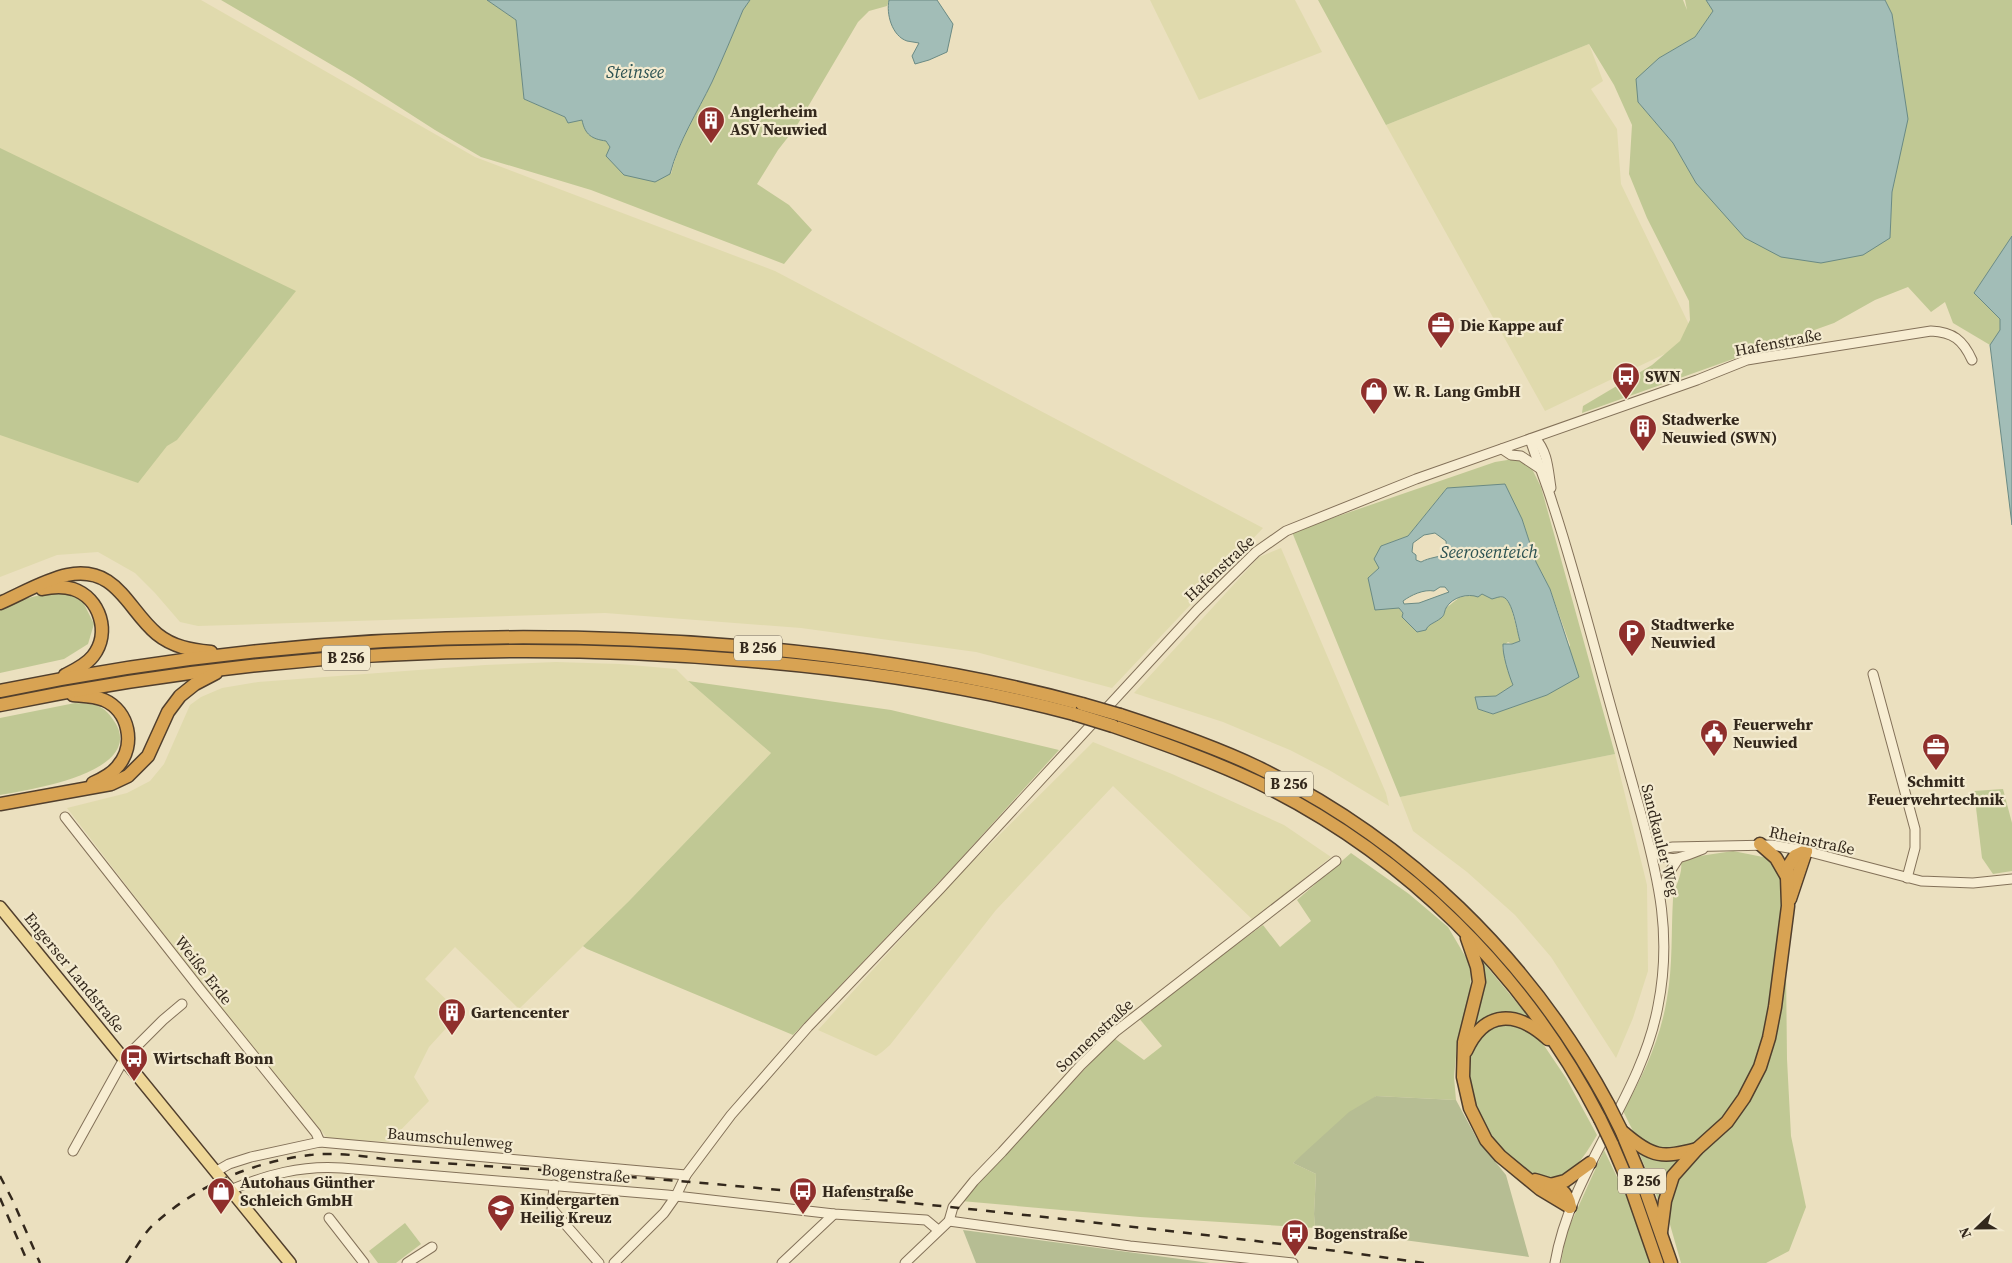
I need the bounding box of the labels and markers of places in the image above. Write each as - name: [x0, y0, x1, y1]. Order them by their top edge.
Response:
- place label: Anglerheim ASV Neuwied: [730, 100, 828, 140]
- building icon: Anglerheim ASV Neuwied: [696, 105, 726, 144]
- office icon: Die Kappe auf: [1426, 310, 1456, 349]
- place label: Die Kappe auf: [1460, 314, 1565, 336]
- bus stop icon: SWN: [1611, 361, 1641, 400]
- place label: SWN: [1645, 365, 1681, 387]
- shop icon: W. R. Lang GmbH: [1359, 376, 1389, 415]
- place label: W. R. Lang GmbH: [1393, 380, 1521, 402]
- place label: Stadwerke Neuwied (SWN): [1662, 408, 1777, 448]
- building icon: Stadwerke Neuwied (SWN): [1628, 413, 1658, 452]
- place label: Stadtwerke Neuwied: [1651, 613, 1734, 653]
- parking icon: Stadtwerke Neuwied: [1617, 618, 1647, 657]
- place label: Feuerwehr Neuwied: [1733, 713, 1814, 753]
- public building icon: Feuerwehr Neuwied: [1699, 718, 1729, 757]
- office icon: Schmitt Feuerwehrtechnik: [1921, 732, 1951, 771]
- place label: Schmitt Feuerwehrtechnik: [1868, 770, 2005, 810]
- building icon: Gartencenter: [437, 997, 467, 1036]
- place label: Gartencenter: [471, 1001, 570, 1023]
- bus stop icon: Wirtschaft Bonn: [119, 1043, 149, 1082]
- place label: Wirtschaft Bonn: [153, 1047, 274, 1069]
- place label: Autohaus Günther Schleich GmbH: [240, 1171, 375, 1211]
- shop icon: Autohaus Günther Schleich GmbH: [206, 1176, 236, 1215]
- bus stop icon: Hafenstraße: [788, 1176, 818, 1215]
- place label: Hafenstraße: [822, 1180, 914, 1202]
- place label: Kindergarten Heilig Kreuz: [520, 1188, 619, 1228]
- school or university icon: Kindergarten Heilig Kreuz: [486, 1193, 516, 1232]
- bus stop icon: Bogenstraße: [1280, 1218, 1310, 1257]
- place label: Bogenstraße: [1314, 1222, 1408, 1244]

